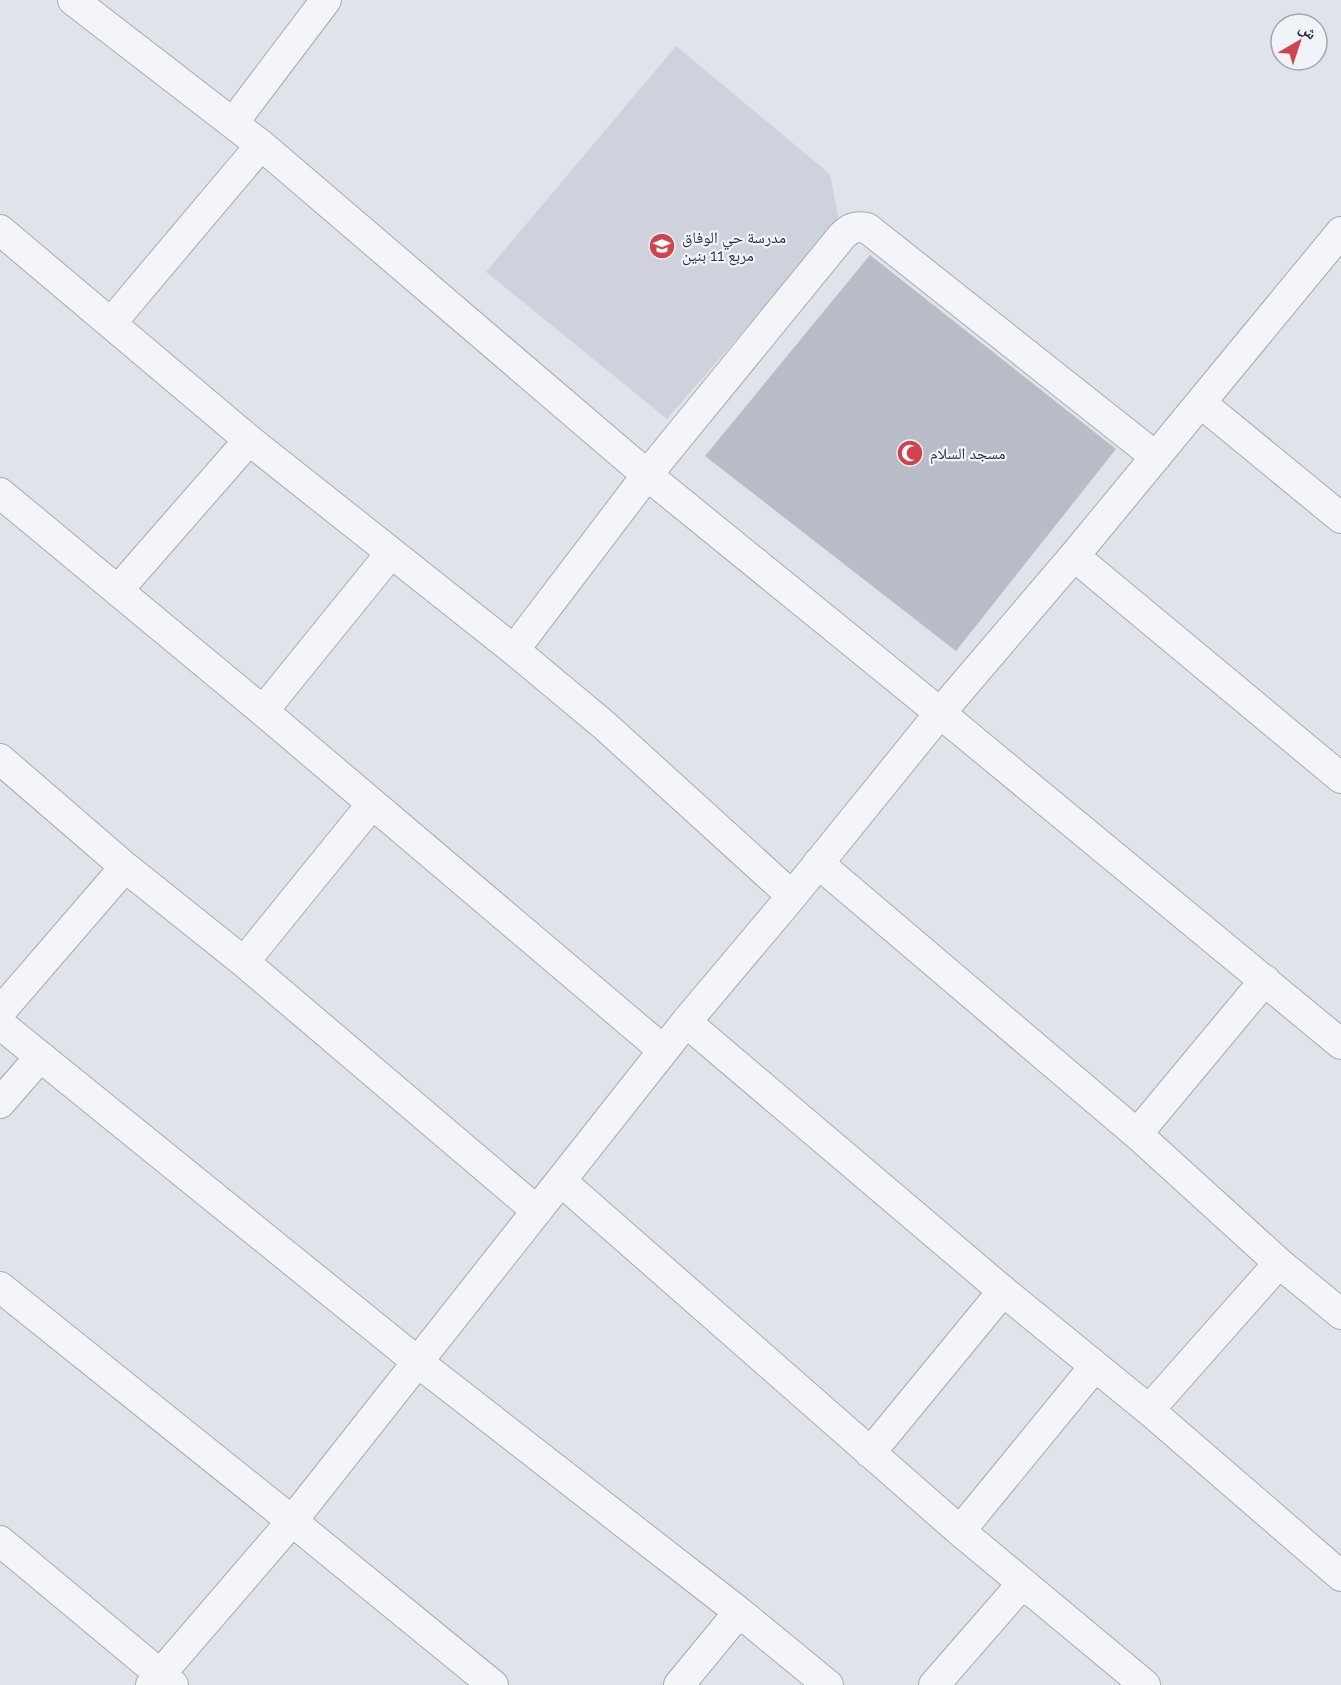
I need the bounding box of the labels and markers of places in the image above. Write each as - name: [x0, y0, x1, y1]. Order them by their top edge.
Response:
- place label: مدرسة حي الوفاق مربع 11 بنين: [682, 228, 786, 266]
- school or university icon: مدرسة حي الوفاق مربع 11 بنين: [647, 231, 677, 261]
- mosque icon: مسجد السلام: [895, 438, 925, 468]
- place label: مسجد السلام: [930, 444, 1006, 464]

